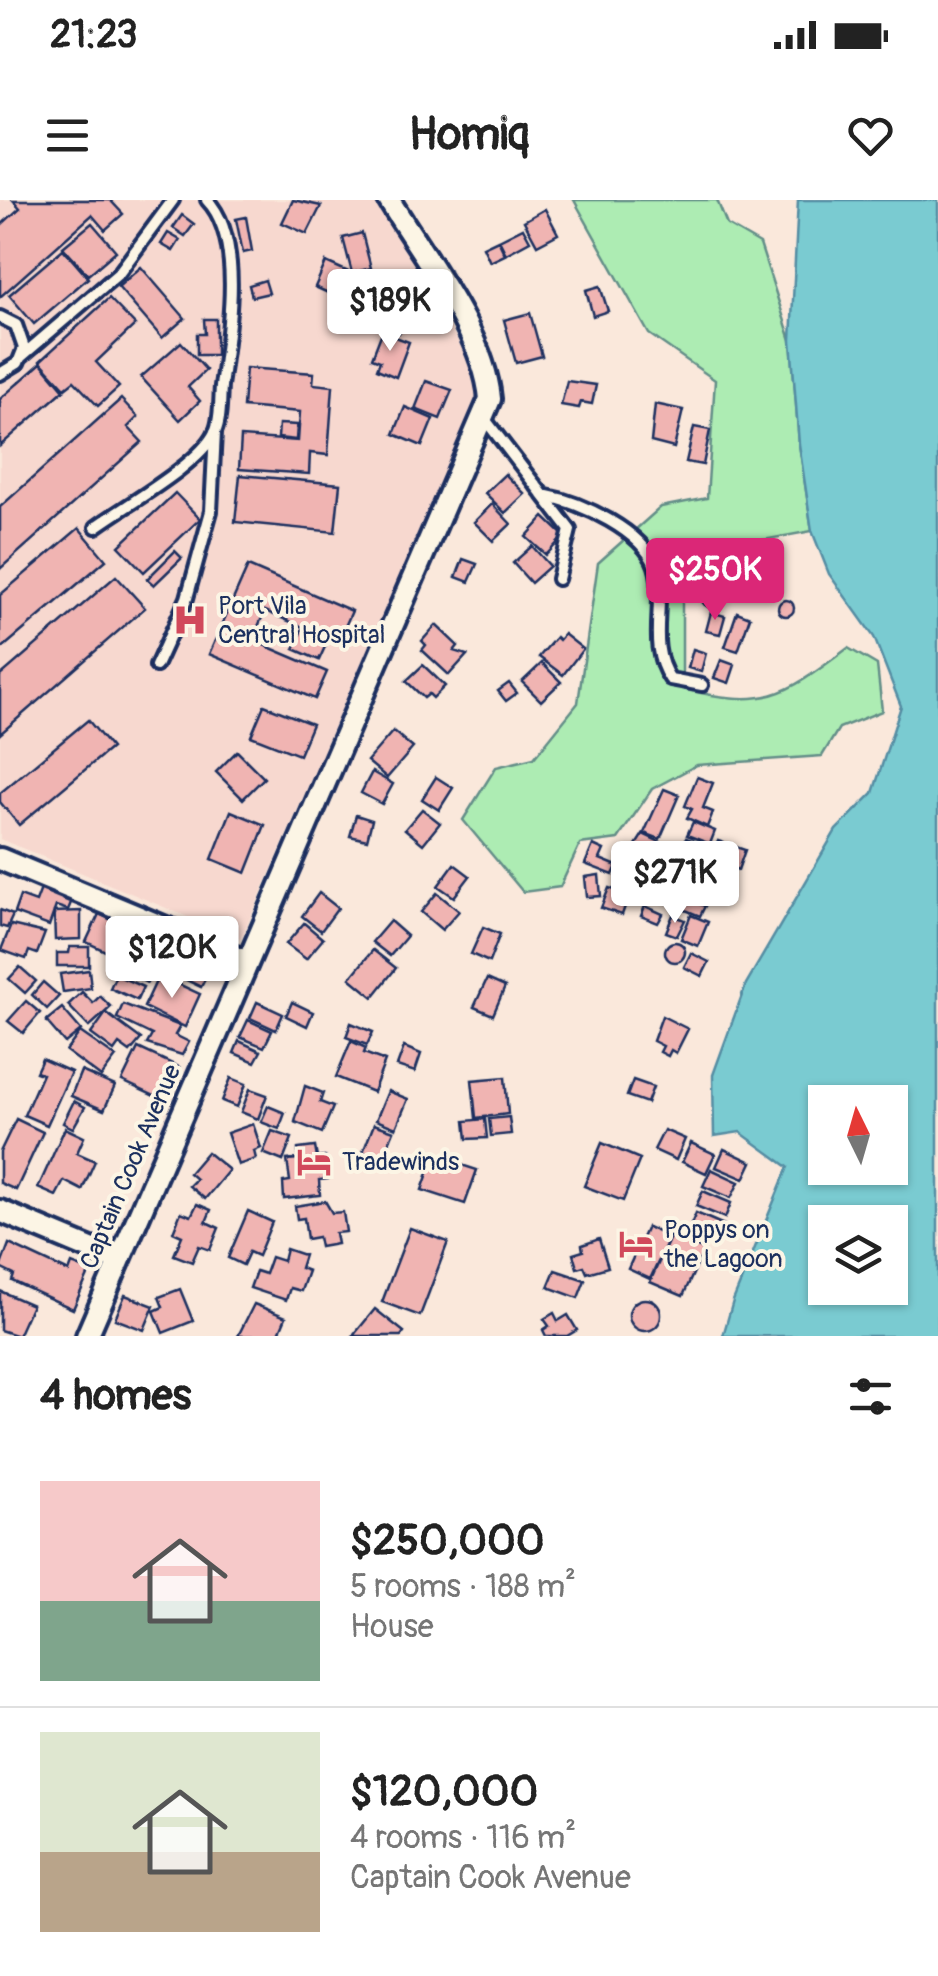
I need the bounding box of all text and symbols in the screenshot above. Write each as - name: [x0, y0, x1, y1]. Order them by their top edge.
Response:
- text: 21:23: [50, 11, 138, 59]
- text: Homiq: [409, 107, 529, 163]
- icon: menu: [40, 108, 95, 163]
- icon: heart: [843, 108, 898, 163]
- pin: $189K: [320, 269, 460, 354]
- text: $189K: [349, 281, 431, 321]
- pin: $250K: [645, 538, 785, 623]
- text: $250K: [668, 550, 762, 590]
- place label: Port Vila Central Hospital: [218, 591, 385, 651]
- hospital icon: Port Vila Central Hospital: [171, 601, 209, 639]
- pin: $271K: [605, 841, 745, 926]
- text: $271K: [633, 853, 717, 893]
- pin: $120K: [102, 916, 242, 1001]
- text: $120K: [128, 928, 216, 968]
- street label: Captain Cook Avenue: [74, 1059, 188, 1274]
- north arrow: [808, 1085, 908, 1185]
- map controls: [808, 1085, 908, 1305]
- hotel icon: Tradewinds: [295, 1143, 333, 1181]
- place label: Tradewinds: [342, 1147, 459, 1178]
- button: layers: [808, 1205, 908, 1305]
- place label: Poppys on the Lagoon: [663, 1215, 783, 1275]
- hotel icon: Poppys on the Lagoon: [617, 1225, 655, 1263]
- icon: filters: [843, 1369, 898, 1424]
- text: 4 homes: [40, 1370, 191, 1422]
- text: $250,000: [350, 1515, 544, 1567]
- icon: home: [120, 1521, 240, 1641]
- text: 5 rooms · 188 m²: [350, 1567, 576, 1607]
- text: House: [350, 1607, 434, 1647]
- text: $120,000: [350, 1766, 538, 1818]
- icon: home: [120, 1772, 240, 1892]
- text: 4 rooms · 116 m²: [350, 1818, 576, 1858]
- text: Captain Cook Avenue: [350, 1858, 631, 1898]

